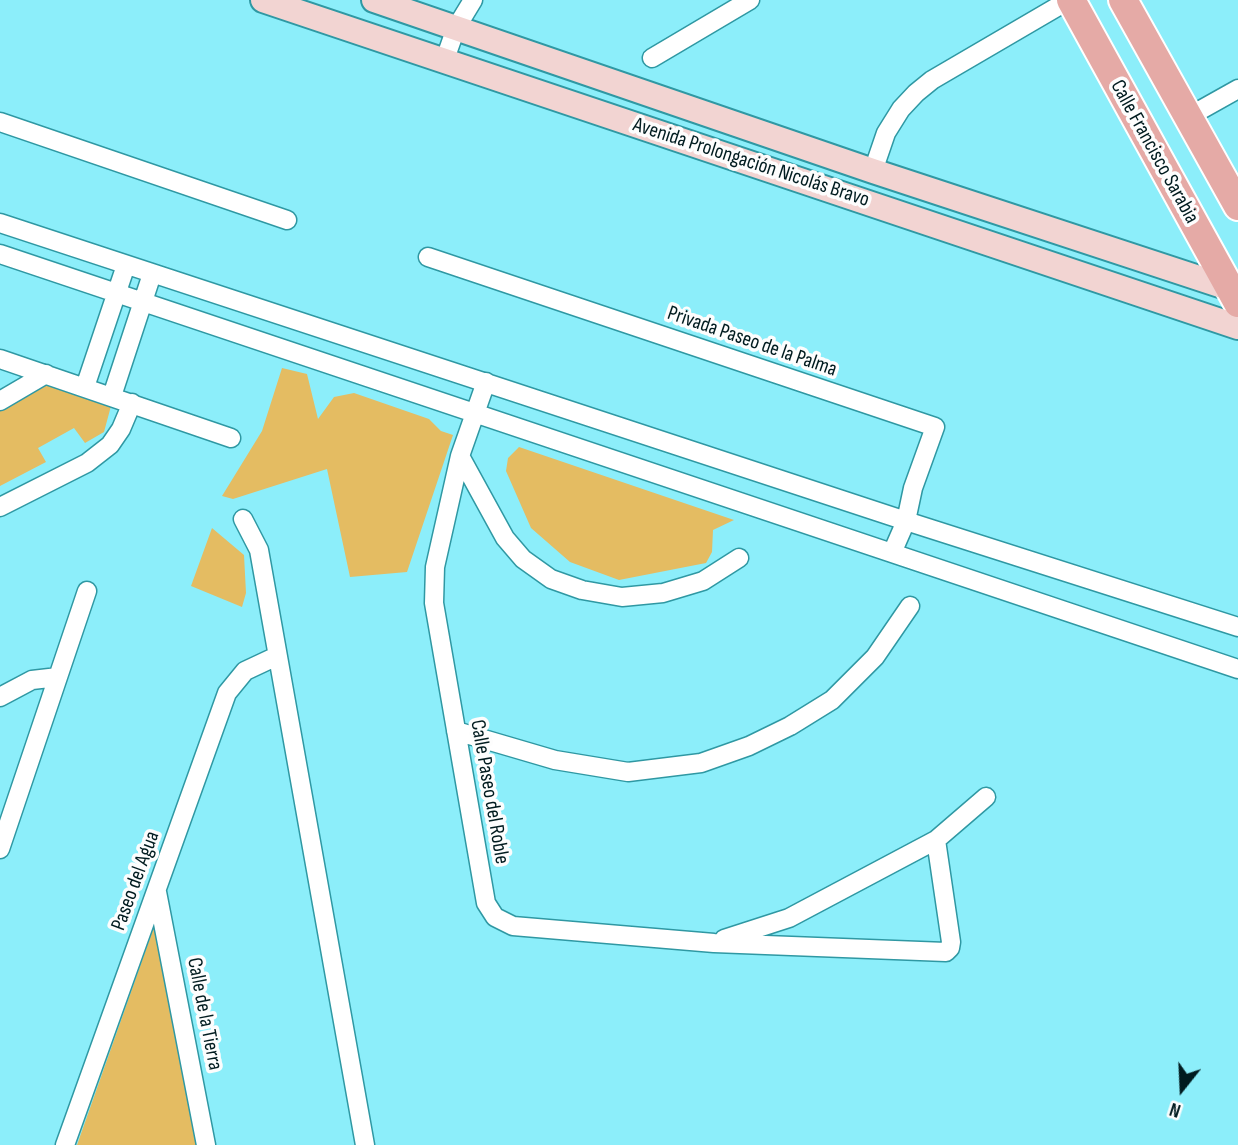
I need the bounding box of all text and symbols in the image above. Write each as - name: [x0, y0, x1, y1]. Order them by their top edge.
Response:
- street label: Calle Francisco Sarabia: [1104, 76, 1204, 228]
- street label: Avenida Prolongación Nicolás Bravo: [630, 113, 872, 213]
- street label: Privada Paseo de la Palma: [664, 301, 840, 383]
- street label: Calle Paseo del Roble: [464, 718, 514, 866]
- street label: Paseo del Agua: [106, 828, 166, 934]
- street label: Calle de la Tierra: [181, 956, 227, 1072]
- north arrow: [1147, 1054, 1217, 1124]
- text: N: [1167, 1097, 1184, 1122]

